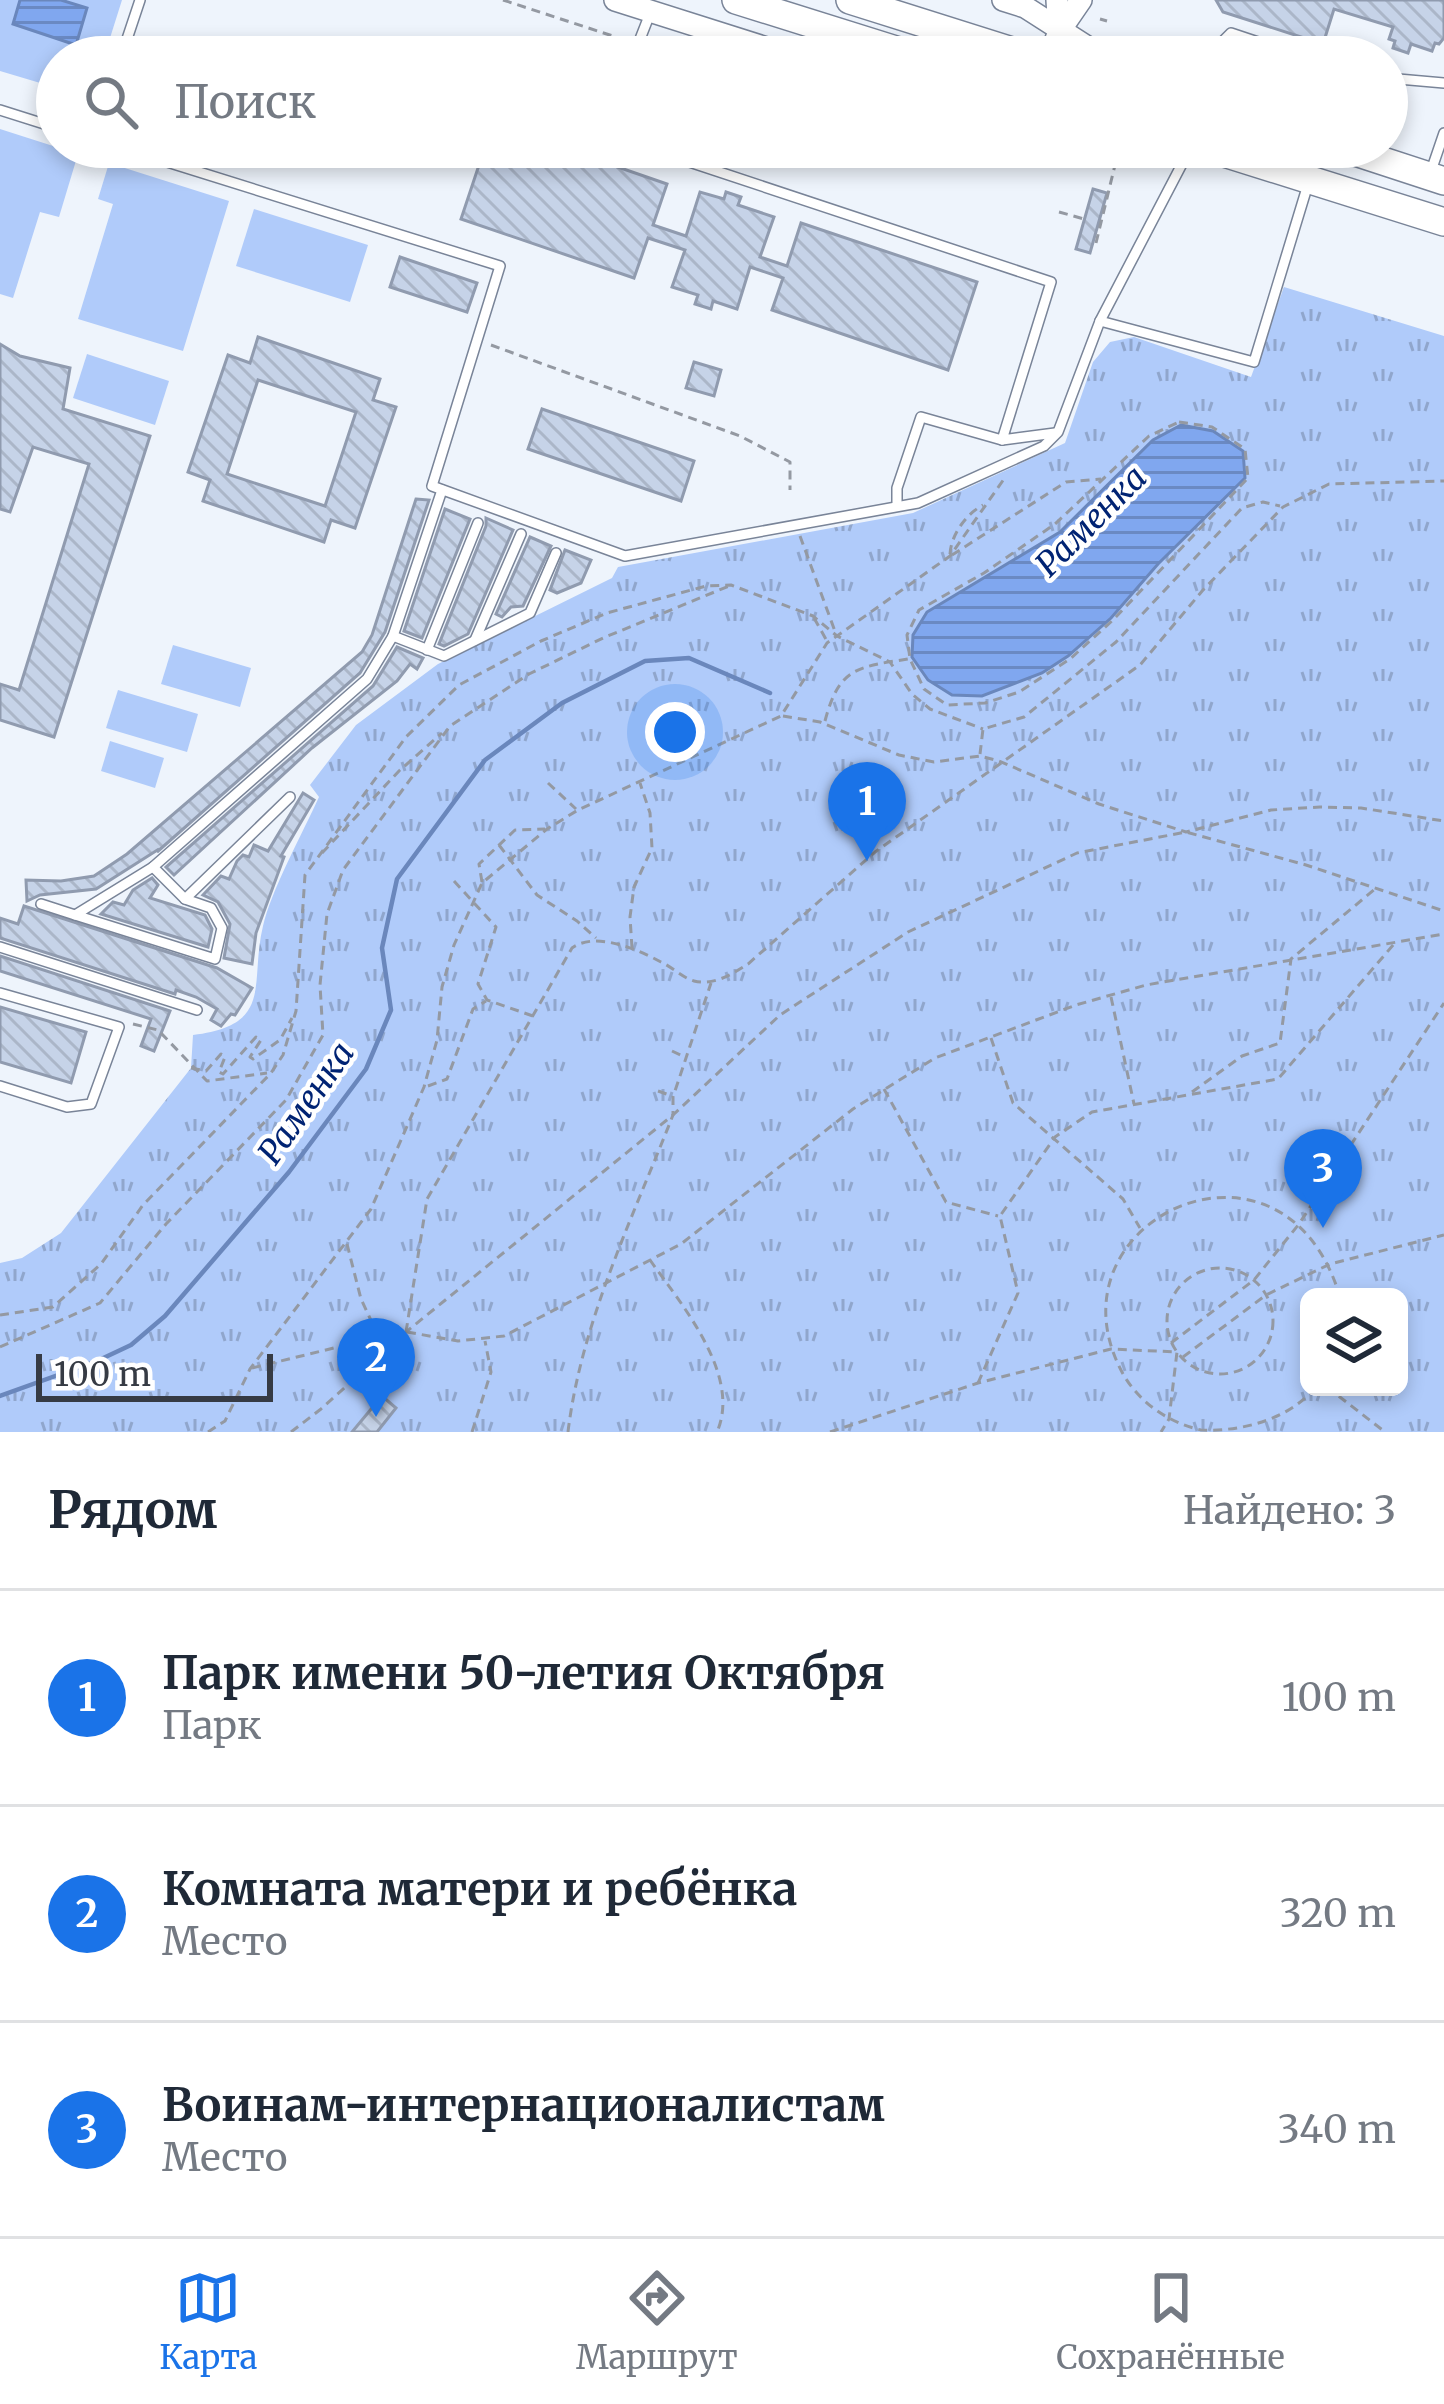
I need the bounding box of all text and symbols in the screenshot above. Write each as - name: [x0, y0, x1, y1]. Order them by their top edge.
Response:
- search box: [36, 36, 1408, 168]
- icon: search: [78, 69, 144, 135]
- text: Поиск: [174, 74, 316, 130]
- water label: Раменка: [1027, 457, 1155, 585]
- your location: [645, 702, 705, 762]
- pin: 1: [828, 762, 906, 861]
- water label: Раменка: [249, 1034, 363, 1172]
- pin: 3: [1284, 1129, 1362, 1228]
- map controls: [1300, 1288, 1408, 1396]
- button: layers: [1300, 1288, 1408, 1396]
- pin: 2: [337, 1318, 415, 1417]
- scale bar: [36, 1348, 273, 1401]
- text: 100 m: [54, 1354, 151, 1395]
- text: Рядом: [48, 1478, 217, 1542]
- text: Найдено: 3: [1183, 1486, 1396, 1535]
- text: Парк имени 50-летия Октября: [162, 1645, 885, 1701]
- text: 1: [78, 1673, 96, 1722]
- text: 100 m: [1281, 1673, 1396, 1722]
- text: Парк: [162, 1701, 261, 1750]
- text: Комната матери и ребёнка: [162, 1861, 798, 1917]
- text: 2: [76, 1889, 98, 1938]
- text: 320 m: [1279, 1889, 1396, 1938]
- text: Место: [162, 1917, 287, 1966]
- text: Воинам-интернационалистам: [162, 2077, 885, 2133]
- text: 3: [76, 2105, 98, 2154]
- text: 340 m: [1278, 2105, 1396, 2154]
- text: Место: [162, 2133, 287, 2182]
- tab: Карта: [159, 2265, 258, 2378]
- tab: Маршрут: [576, 2265, 738, 2378]
- tab: Сохранённые: [1056, 2265, 1285, 2378]

